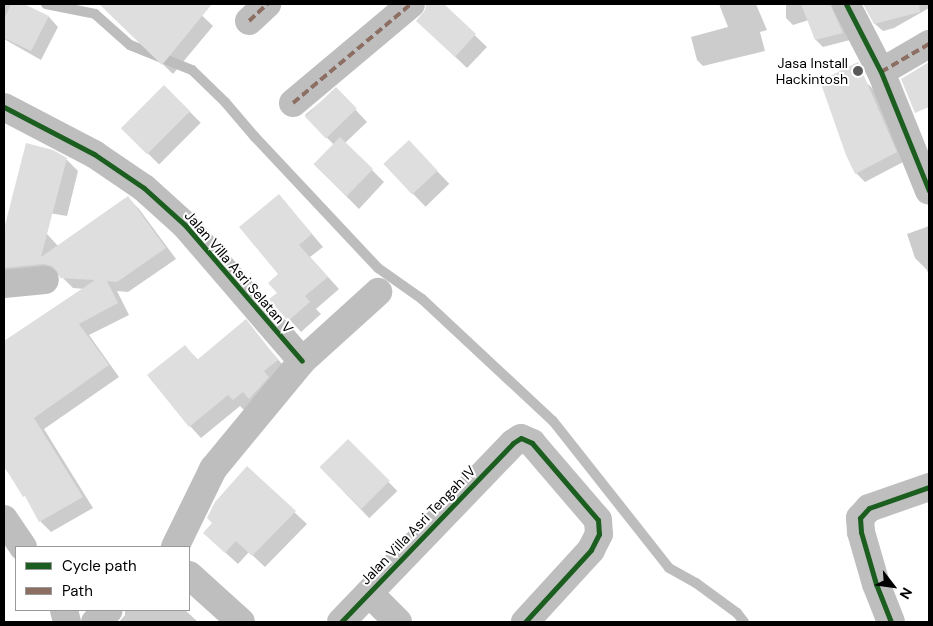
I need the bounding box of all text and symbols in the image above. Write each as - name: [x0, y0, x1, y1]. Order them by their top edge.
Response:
- place label: Jasa Install Hackintosh: [776, 55, 848, 88]
- marker: Jasa Install Hackintosh: [852, 65, 864, 77]
- street label: Jalan Villa Asri Selatan V: [181, 207, 297, 337]
- street label: Jalan Villa Asri Tengah IV: [357, 462, 479, 588]
- legend: [15, 546, 190, 611]
- text: Cycle path: [62, 556, 137, 576]
- north arrow: [868, 561, 918, 611]
- text: Path: [62, 581, 93, 601]
- text: N: [896, 585, 916, 602]

